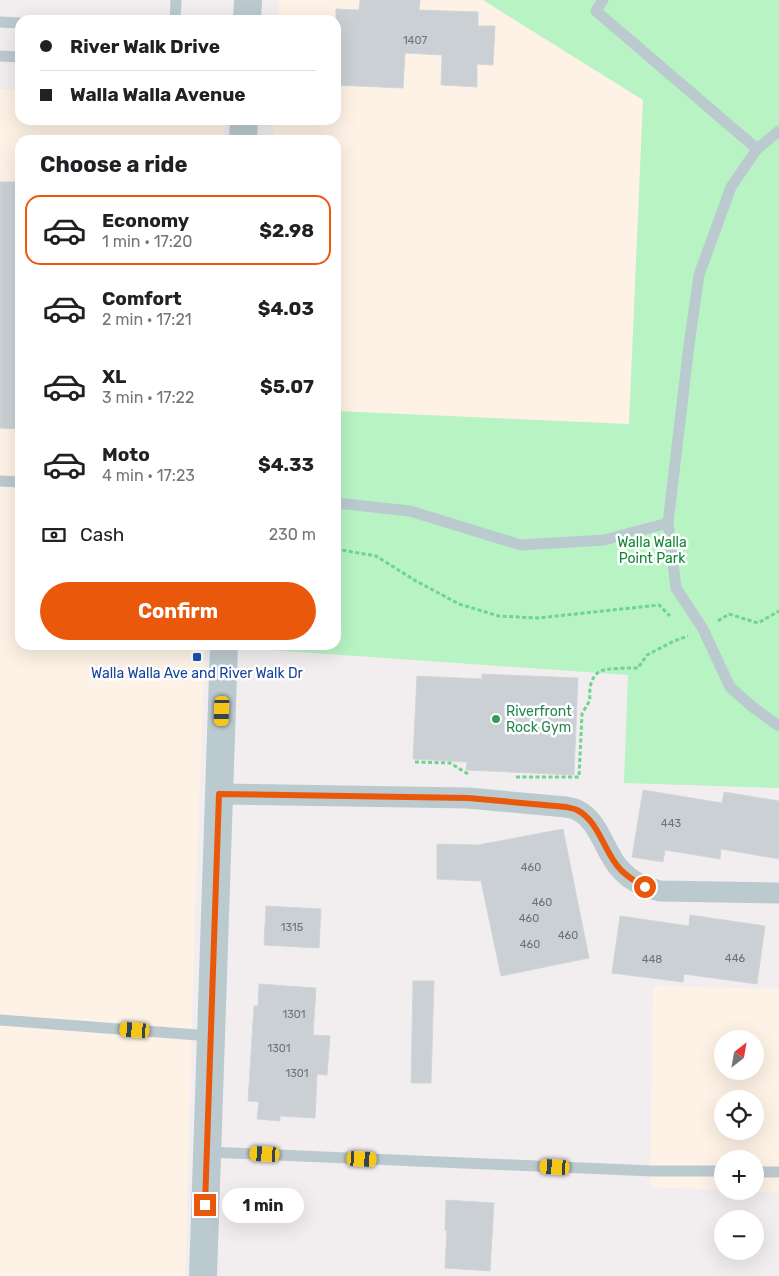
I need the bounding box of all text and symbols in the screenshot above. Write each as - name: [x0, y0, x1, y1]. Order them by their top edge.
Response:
- house number: 1407: [403, 34, 427, 47]
- text: River Walk Drive: [70, 35, 220, 58]
- text: Walla Walla Avenue: [70, 83, 246, 106]
- text: Choose a ride: [40, 151, 187, 178]
- icon: car: [42, 208, 87, 253]
- text: Economy: [102, 209, 189, 232]
- text: $2.98: [259, 219, 314, 242]
- text: 1 min · 17:20: [102, 232, 192, 251]
- icon: car: [42, 286, 87, 331]
- text: Comfort: [102, 287, 182, 310]
- text: $4.03: [258, 297, 314, 320]
- text: 2 min · 17:21: [102, 310, 192, 329]
- icon: car: [42, 364, 87, 409]
- text: XL: [102, 365, 126, 388]
- text: $5.07: [260, 375, 314, 398]
- text: 3 min · 17:22: [102, 388, 194, 407]
- icon: car: [42, 442, 87, 487]
- text: Moto: [102, 443, 150, 466]
- text: $4.33: [258, 453, 314, 476]
- text: 4 min · 17:23: [102, 466, 195, 485]
- icon: cash: [40, 521, 68, 549]
- text: Cash: [80, 523, 124, 546]
- text: 230 m: [269, 525, 316, 544]
- park label: Walla Walla Point Park: [617, 534, 687, 567]
- button: Confirm: [40, 582, 316, 640]
- marker: Walla Walla Ave and River Walk Dr: [191, 651, 203, 663]
- place label: Walla Walla Ave and River Walk Dr: [91, 665, 304, 682]
- car: [213, 696, 230, 726]
- place label: Riverfront Rock Gym: [506, 703, 572, 736]
- marker: Riverfront Rock Gym: [490, 713, 502, 725]
- house number: 443: [661, 817, 682, 830]
- house number: 460: [521, 861, 541, 874]
- route start: [634, 876, 656, 898]
- house number: 460: [532, 896, 552, 909]
- house number: 460: [519, 912, 539, 925]
- house number: 1315: [281, 921, 304, 934]
- house number: 460: [558, 929, 578, 942]
- house number: 460: [520, 938, 540, 951]
- house number: 446: [725, 952, 746, 965]
- house number: 448: [642, 953, 662, 966]
- house number: 1301: [282, 1008, 306, 1021]
- car: [119, 1021, 150, 1039]
- north arrow: [714, 1030, 764, 1080]
- map controls: [714, 1030, 764, 1260]
- house number: 1301: [267, 1042, 291, 1055]
- house number: 1301: [285, 1067, 309, 1080]
- button: locate: [714, 1090, 764, 1140]
- car: [249, 1146, 280, 1162]
- button: +: [714, 1150, 764, 1200]
- car: [346, 1151, 377, 1167]
- car: [539, 1159, 570, 1175]
- callout: 1 min: [222, 1188, 305, 1222]
- route end: [194, 1194, 216, 1216]
- text: 1 min: [243, 1196, 283, 1215]
- button: −: [714, 1210, 764, 1260]

